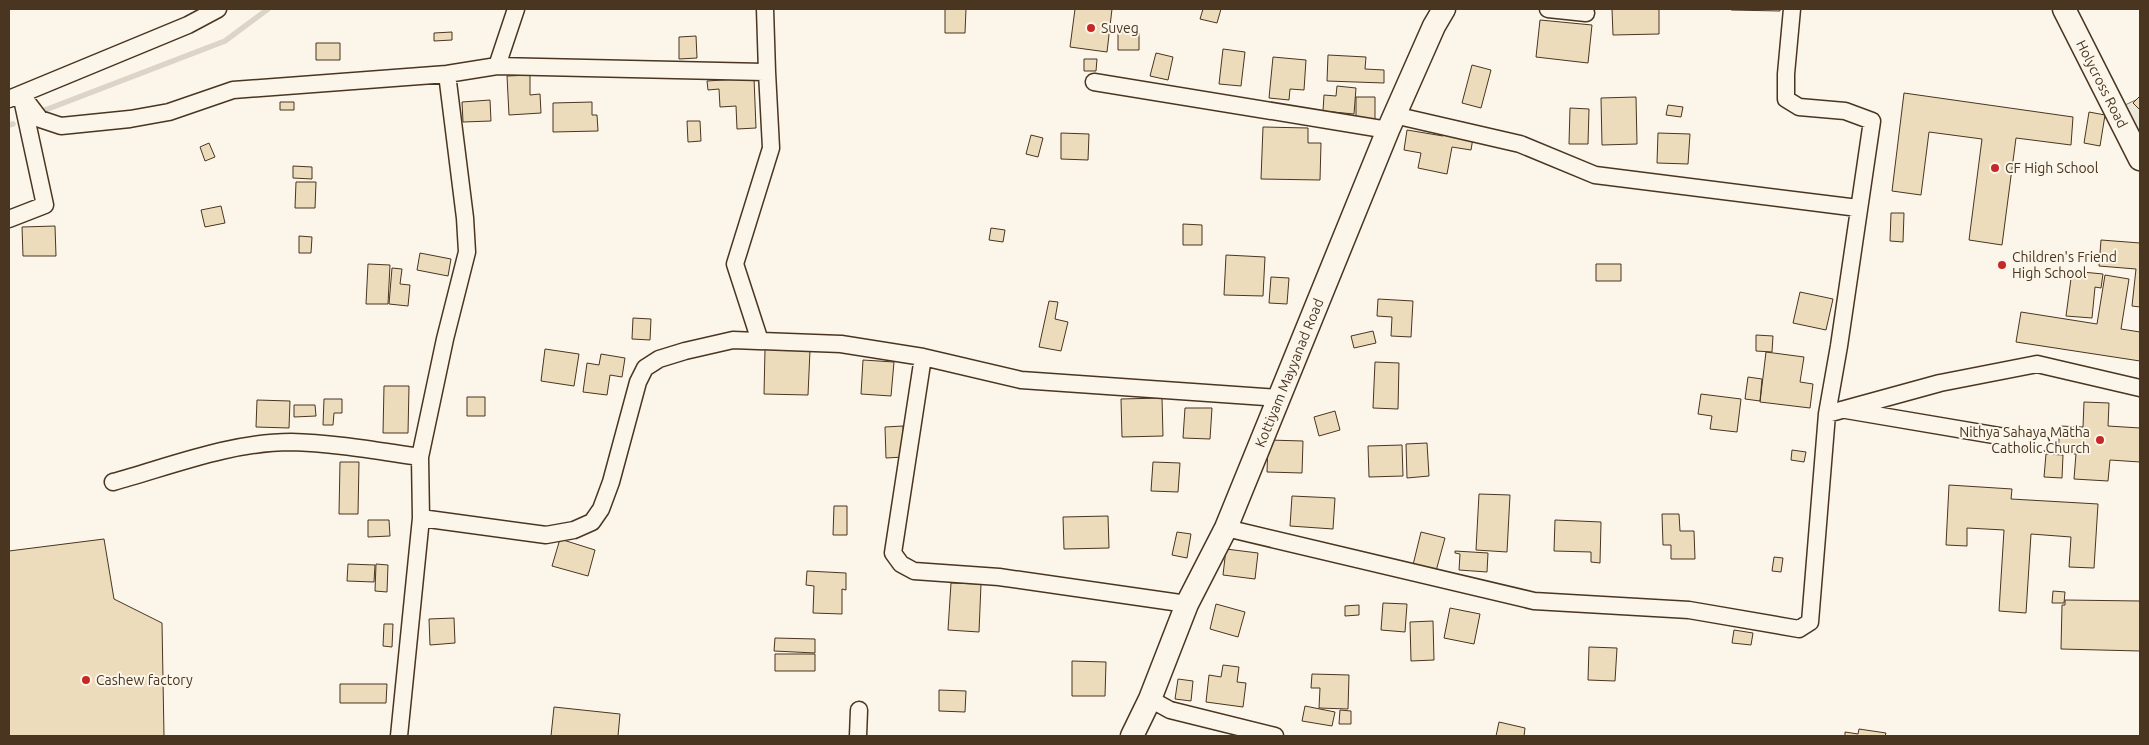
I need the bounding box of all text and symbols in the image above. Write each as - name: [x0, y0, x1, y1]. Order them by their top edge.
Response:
- place label: Suveg: [1101, 20, 1139, 36]
- marker: Suveg: [1085, 22, 1097, 34]
- street label: Holycross Road: [2073, 37, 2131, 130]
- place label: CF High School: [2005, 160, 2099, 176]
- marker: CF High School: [1989, 162, 2001, 174]
- place label: Children's Friend High School: [2012, 249, 2117, 281]
- marker: Children's Friend High School: [1996, 259, 2008, 271]
- street label: Kottiyam Mayyanad Road: [1252, 296, 1327, 450]
- place label: Nithya Sahaya Matha Catholic Church: [1959, 424, 2090, 456]
- marker: Nithya Sahaya Matha Catholic Church: [2094, 434, 2106, 446]
- place label: Cashew factory: [96, 672, 193, 688]
- marker: Cashew factory: [80, 674, 92, 686]

